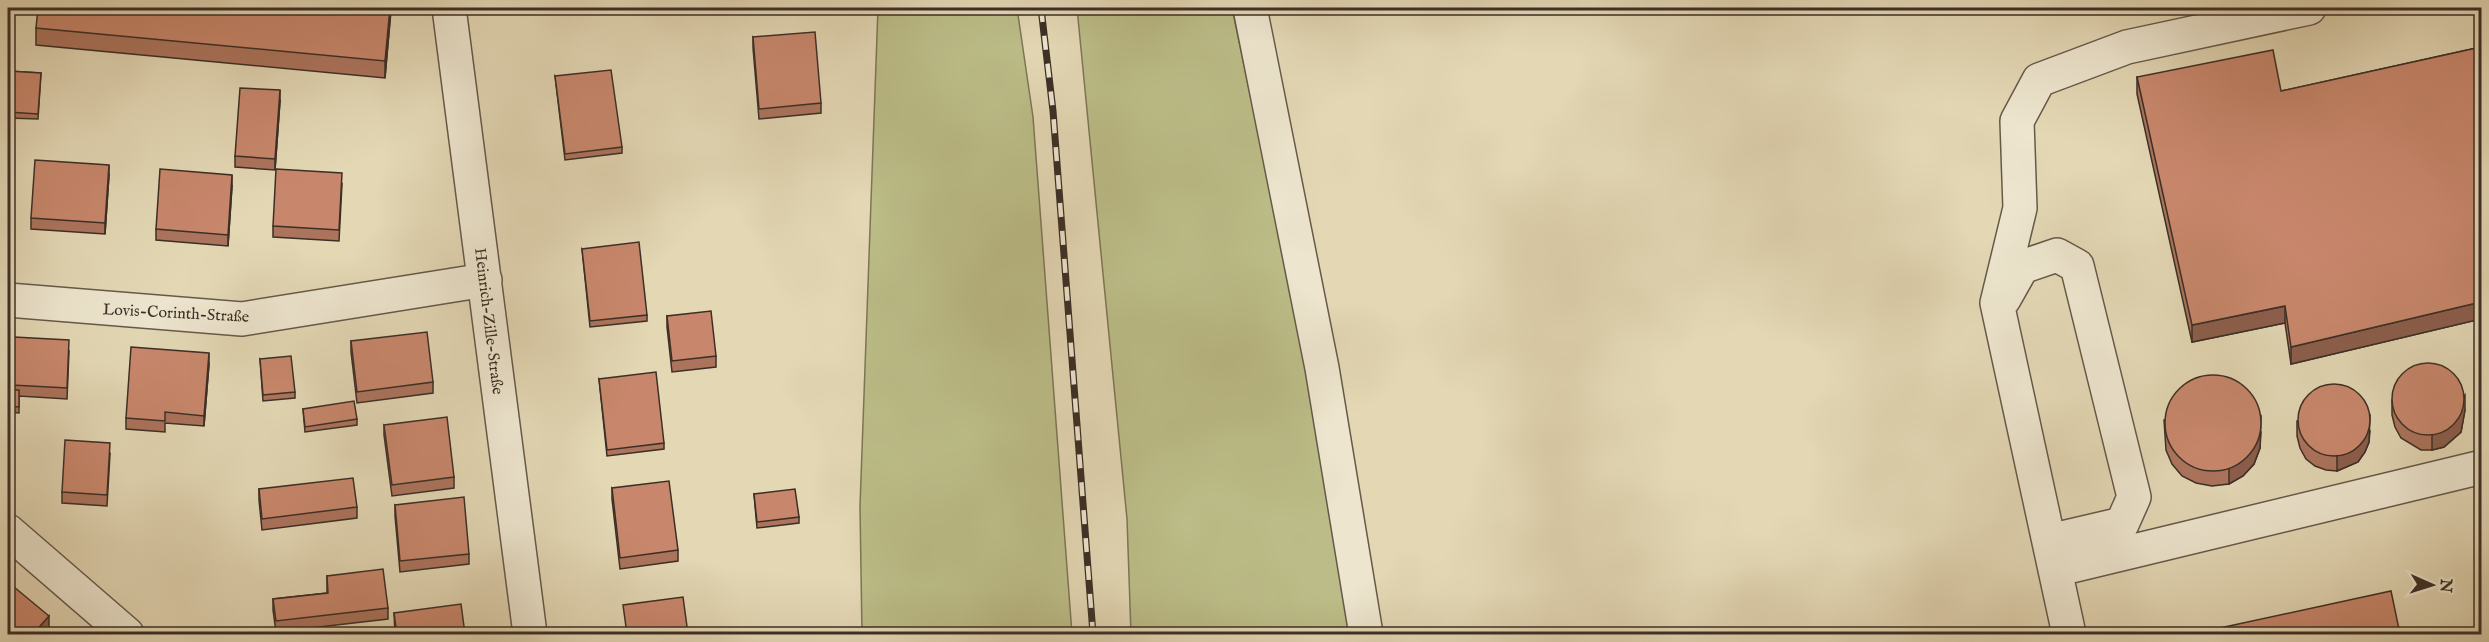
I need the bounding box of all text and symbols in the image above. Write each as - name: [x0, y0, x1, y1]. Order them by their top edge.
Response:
- street label: Heinrich-Zille-Straße: [469, 247, 507, 396]
- street label: Lovis-Corinth-Straße: [102, 300, 250, 328]
- north arrow: [2402, 555, 2462, 615]
- text: N: [2435, 577, 2455, 593]

